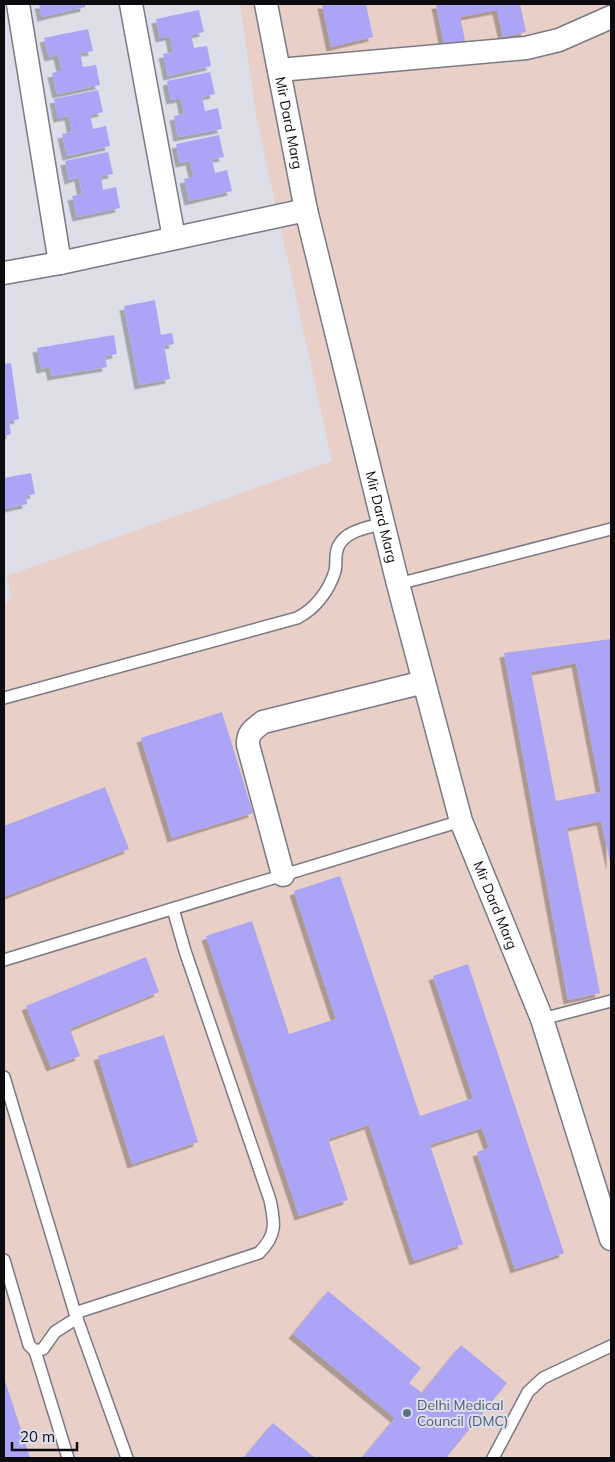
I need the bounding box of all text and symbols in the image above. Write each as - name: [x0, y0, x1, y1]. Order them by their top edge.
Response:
- street label: Mir Dard Marg: [271, 75, 307, 171]
- street label: Mir Dard Marg: [362, 469, 401, 565]
- street label: Mir Dard Marg: [469, 858, 521, 952]
- place label: Delhi Medical Council (DMC): [417, 1396, 509, 1430]
- marker: Delhi Medical Council (DMC): [401, 1407, 413, 1419]
- scale bar: [12, 1420, 78, 1452]
- text: 20 m: [20, 1427, 55, 1446]

